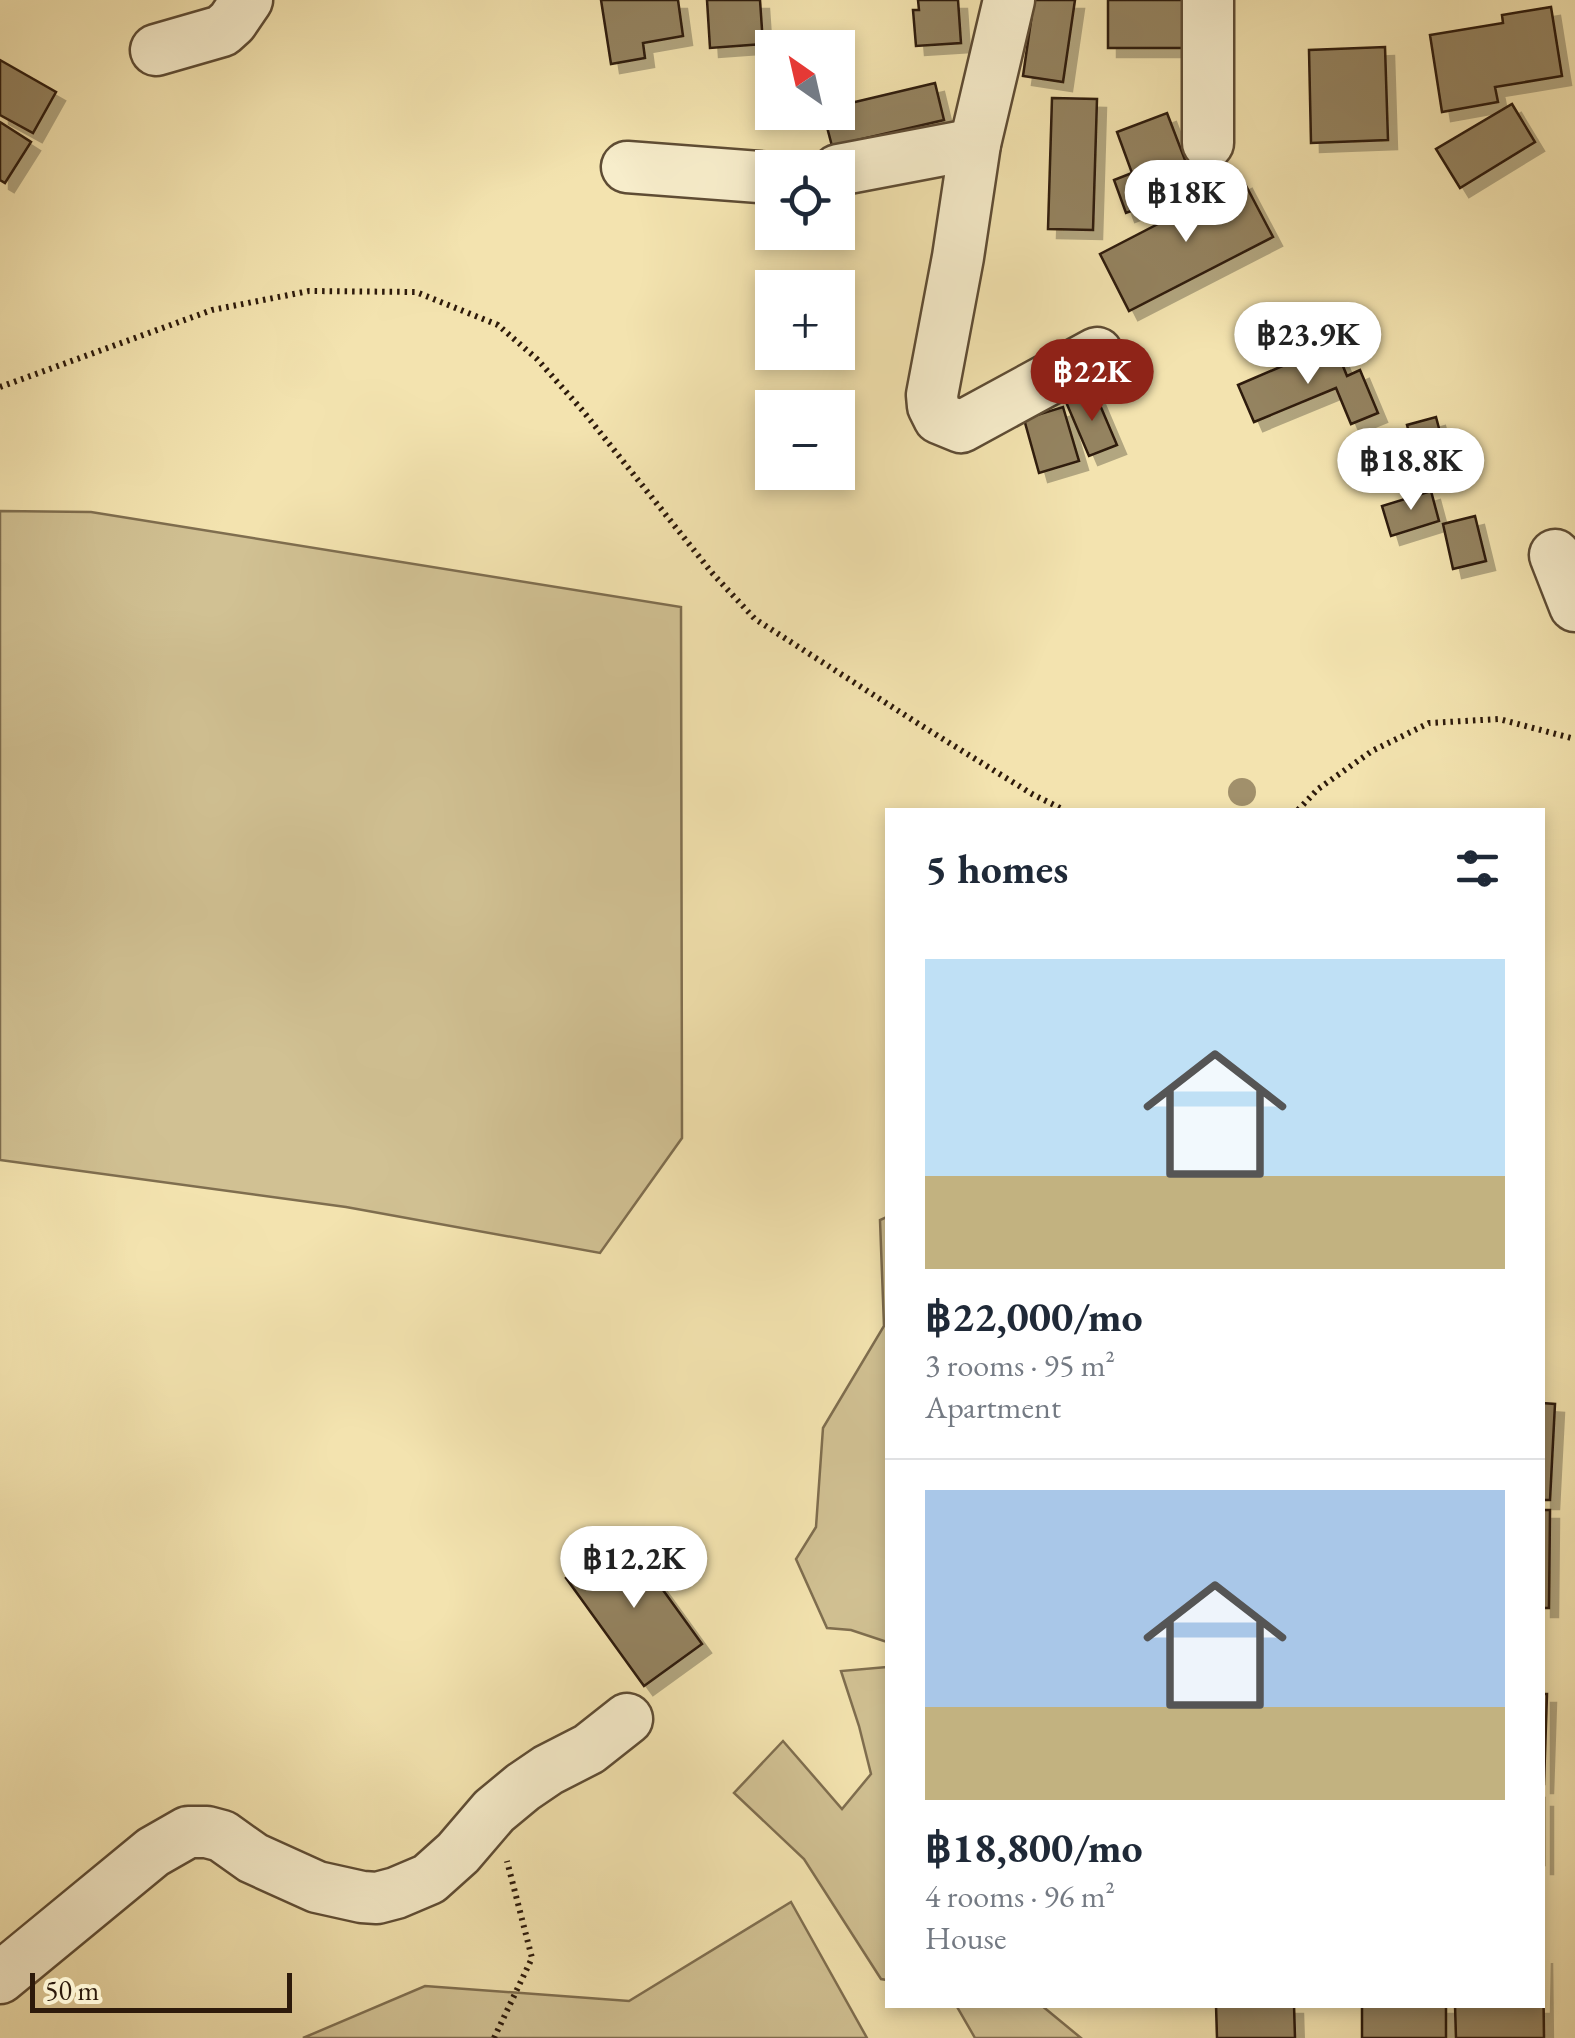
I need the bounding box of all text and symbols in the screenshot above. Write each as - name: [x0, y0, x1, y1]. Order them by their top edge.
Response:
- north arrow: [755, 30, 855, 130]
- map controls: [755, 30, 855, 490]
- button: locate: [755, 150, 855, 250]
- pin: ฿18K: [1127, 160, 1245, 245]
- text: ฿18K: [1147, 171, 1225, 213]
- button: +: [755, 270, 855, 370]
- pin: ฿23.9K: [1227, 302, 1389, 387]
- text: ฿23.9K: [1256, 313, 1360, 355]
- pin: ฿22K: [1033, 339, 1151, 424]
- text: ฿22K: [1053, 350, 1131, 392]
- button: −: [755, 390, 855, 490]
- pin: ฿18.8K: [1330, 428, 1492, 513]
- text: ฿18.8K: [1359, 439, 1463, 481]
- text: 5 homes: [925, 841, 1068, 896]
- icon: filters: [1450, 841, 1505, 896]
- icon: home: [1125, 1024, 1305, 1204]
- text: ฿22,000/mo: [925, 1289, 1143, 1344]
- text: 3 rooms · 95 m²: [925, 1344, 1115, 1386]
- text: Apartment: [925, 1386, 1061, 1428]
- pin: ฿12.2K: [553, 1526, 715, 1611]
- text: ฿12.2K: [582, 1537, 686, 1579]
- icon: home: [1125, 1555, 1305, 1735]
- text: ฿18,800/mo: [925, 1820, 1143, 1875]
- text: 4 rooms · 96 m²: [925, 1875, 1115, 1917]
- text: House: [925, 1917, 1006, 1959]
- scale bar: [30, 1968, 292, 2012]
- text: 50 m: [45, 1972, 99, 2008]

